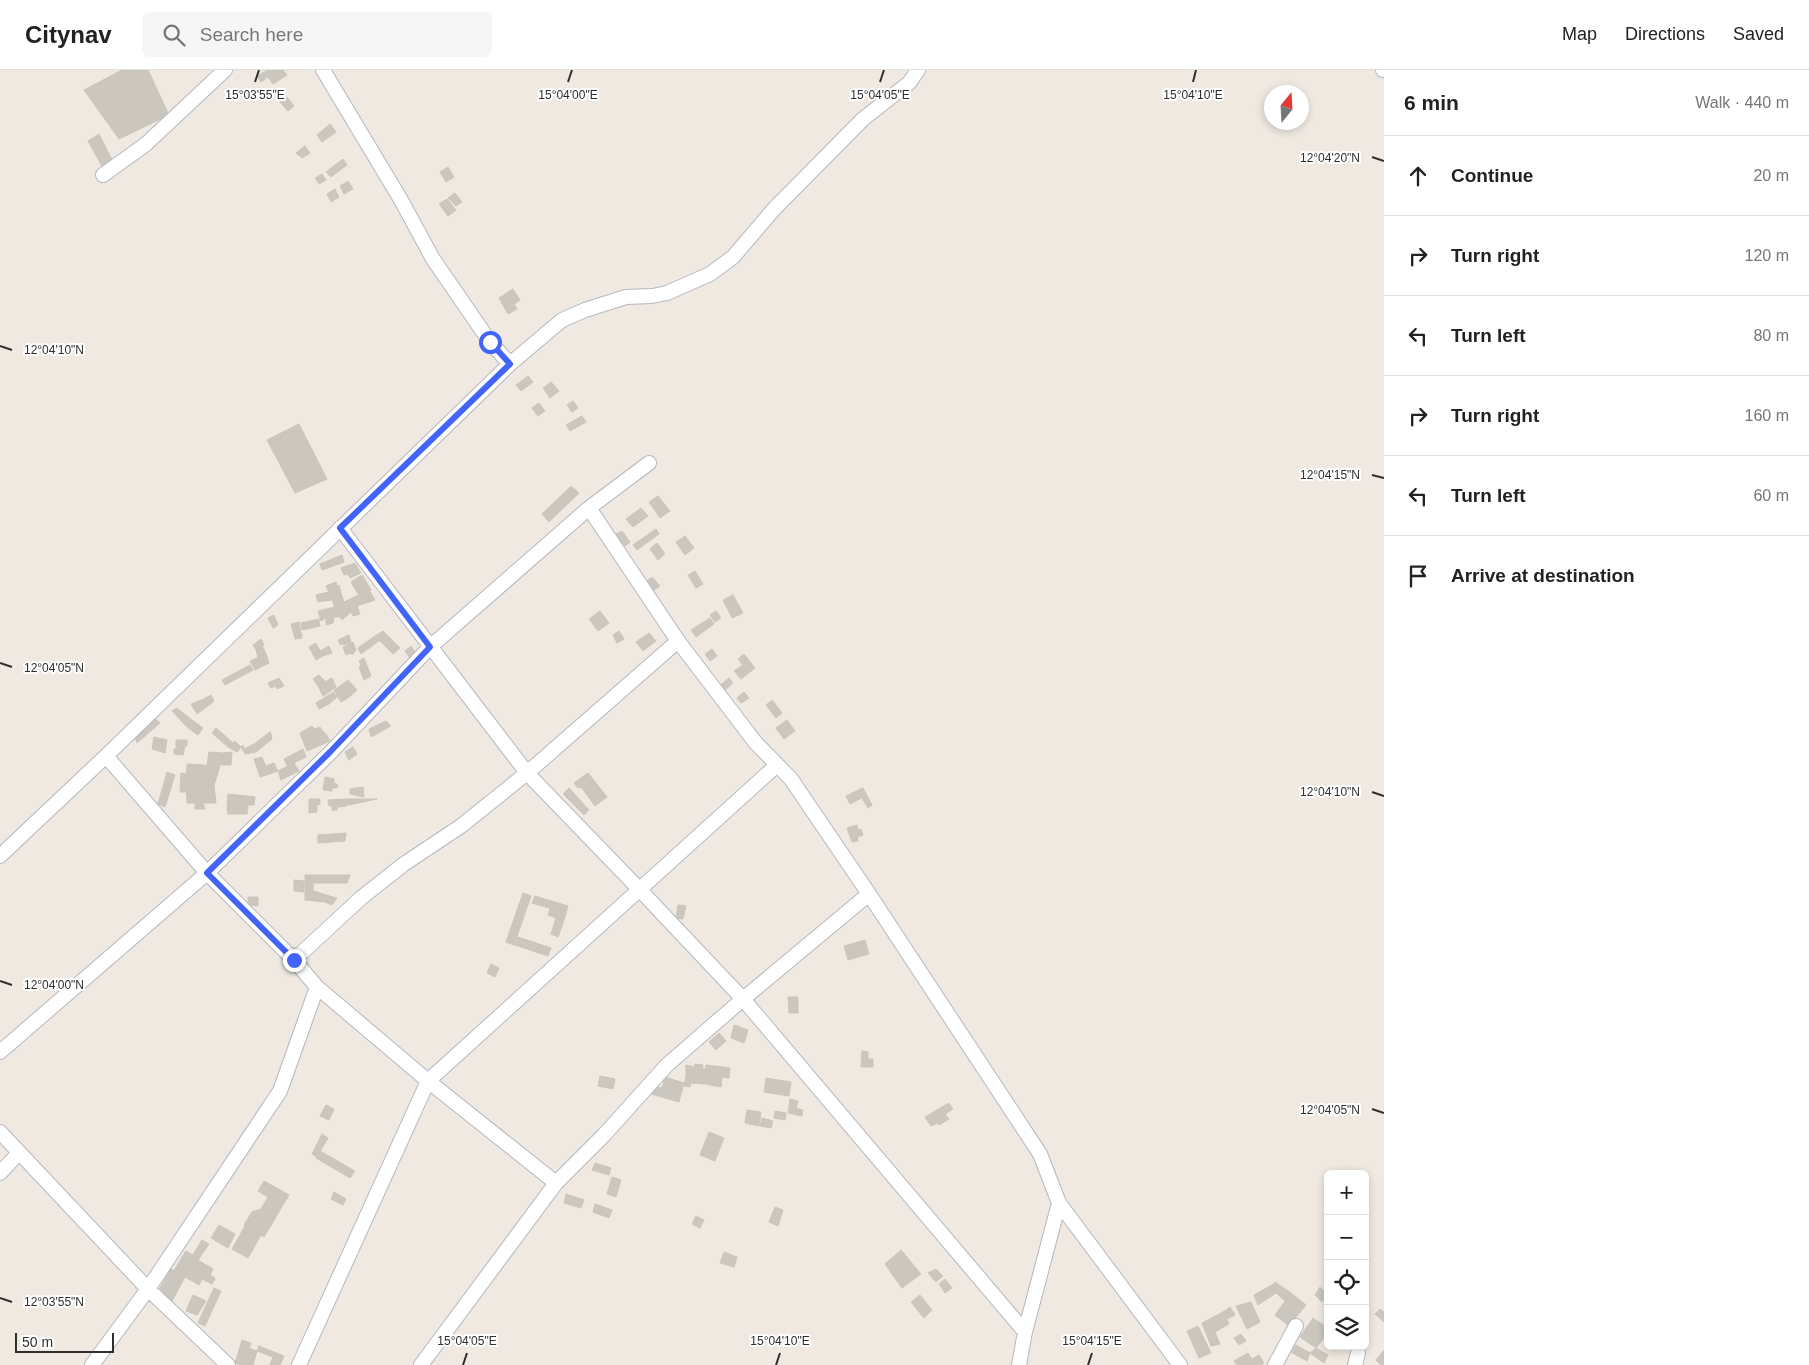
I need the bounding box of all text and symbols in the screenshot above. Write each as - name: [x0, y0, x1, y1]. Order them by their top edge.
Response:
- search box: [142, 12, 492, 57]
- text: Citynav: [25, 21, 112, 48]
- icon: search: [160, 21, 188, 49]
- text: Search here: [200, 24, 303, 45]
- text: Map: [1562, 24, 1597, 44]
- text: Directions: [1625, 24, 1705, 44]
- text: Saved: [1733, 24, 1784, 44]
- north arrow: [1264, 85, 1309, 130]
- text: 15°03'55"E: [225, 88, 285, 102]
- text: 15°04'00"E: [538, 88, 598, 102]
- text: 15°04'05"E: [850, 88, 910, 102]
- text: 15°04'10"E: [1163, 88, 1223, 102]
- text: 6 min: [1404, 91, 1459, 114]
- text: Walk · 440 m: [1695, 94, 1789, 111]
- text: 12°04'20"N: [1300, 151, 1360, 165]
- icon: ahead: [1404, 162, 1432, 190]
- text: Continue: [1451, 165, 1533, 186]
- text: 20 m: [1753, 167, 1789, 184]
- icon: right: [1404, 242, 1432, 270]
- text: Turn right: [1451, 245, 1539, 266]
- text: 120 m: [1745, 247, 1789, 264]
- icon: left: [1404, 322, 1432, 350]
- text: Turn left: [1451, 325, 1526, 346]
- text: 80 m: [1753, 327, 1789, 344]
- route start: [479, 331, 502, 354]
- text: 12°04'10"N: [24, 343, 84, 357]
- icon: right: [1404, 402, 1432, 430]
- text: Turn right: [1451, 405, 1539, 426]
- text: 160 m: [1745, 407, 1789, 424]
- text: 12°04'15"N: [1300, 468, 1360, 482]
- icon: left: [1404, 482, 1432, 510]
- text: Turn left: [1451, 485, 1526, 506]
- text: 60 m: [1753, 487, 1789, 504]
- icon: arrive: [1404, 562, 1432, 590]
- text: Arrive at destination: [1451, 565, 1635, 586]
- text: 12°04'05"N: [24, 661, 84, 675]
- text: 12°04'10"N: [1300, 785, 1360, 799]
- route end: [283, 949, 306, 972]
- text: 12°04'00"N: [24, 978, 84, 992]
- text: 12°04'05"N: [1300, 1103, 1360, 1117]
- map controls: [1324, 1170, 1369, 1350]
- button: +: [1324, 1170, 1369, 1215]
- button: −: [1324, 1215, 1369, 1260]
- button: locate: [1324, 1260, 1369, 1305]
- text: 12°03'55"N: [24, 1295, 84, 1309]
- button: layers: [1324, 1305, 1369, 1350]
- scale bar: [15, 1330, 114, 1353]
- text: 50 m: [22, 1334, 53, 1350]
- text: 15°04'05"E: [437, 1334, 497, 1348]
- text: 15°04'10"E: [750, 1334, 810, 1348]
- text: 15°04'15"E: [1062, 1334, 1122, 1348]

